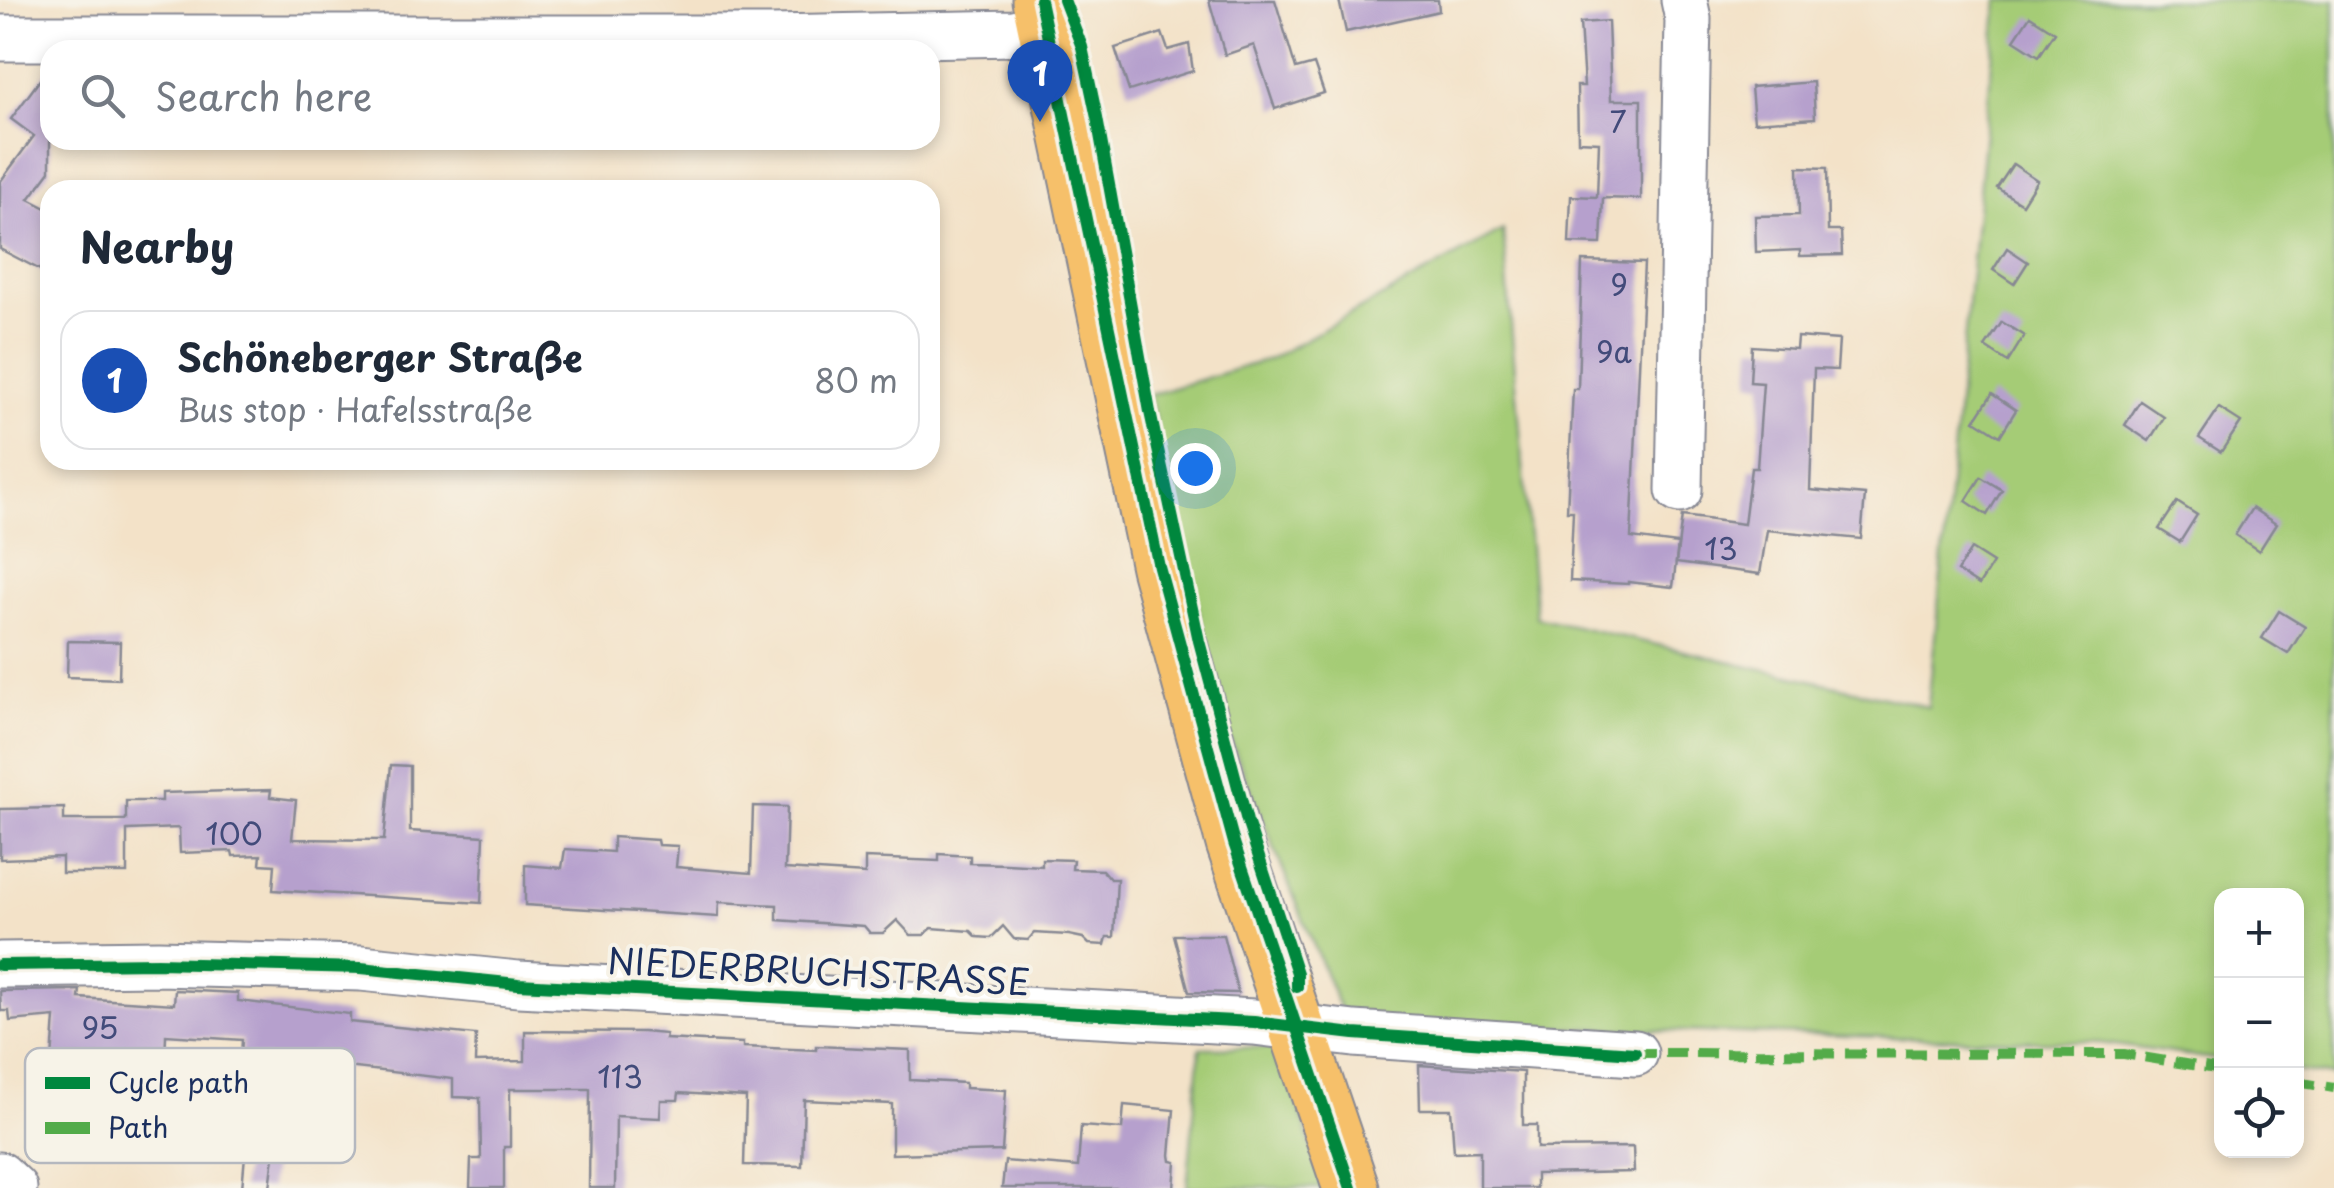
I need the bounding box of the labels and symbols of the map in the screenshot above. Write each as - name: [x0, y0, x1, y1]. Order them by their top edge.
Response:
- pin: 1: [1008, 39, 1072, 122]
- house number: 7: [1609, 98, 1627, 143]
- house number: 9: [1610, 261, 1628, 306]
- house number: 9a: [1596, 328, 1633, 373]
- your location: [1170, 443, 1221, 494]
- house number: 13: [1704, 525, 1738, 570]
- house number: 100: [205, 810, 263, 855]
- street label: NIEDERBRUCHSTRASSE: [606, 932, 1032, 1008]
- house number: 95: [82, 1004, 118, 1049]
- legend: [25, 1048, 355, 1163]
- house number: 113: [597, 1053, 643, 1098]
- text: Cycle path: [108, 1060, 249, 1103]
- text: Path: [108, 1105, 168, 1148]

